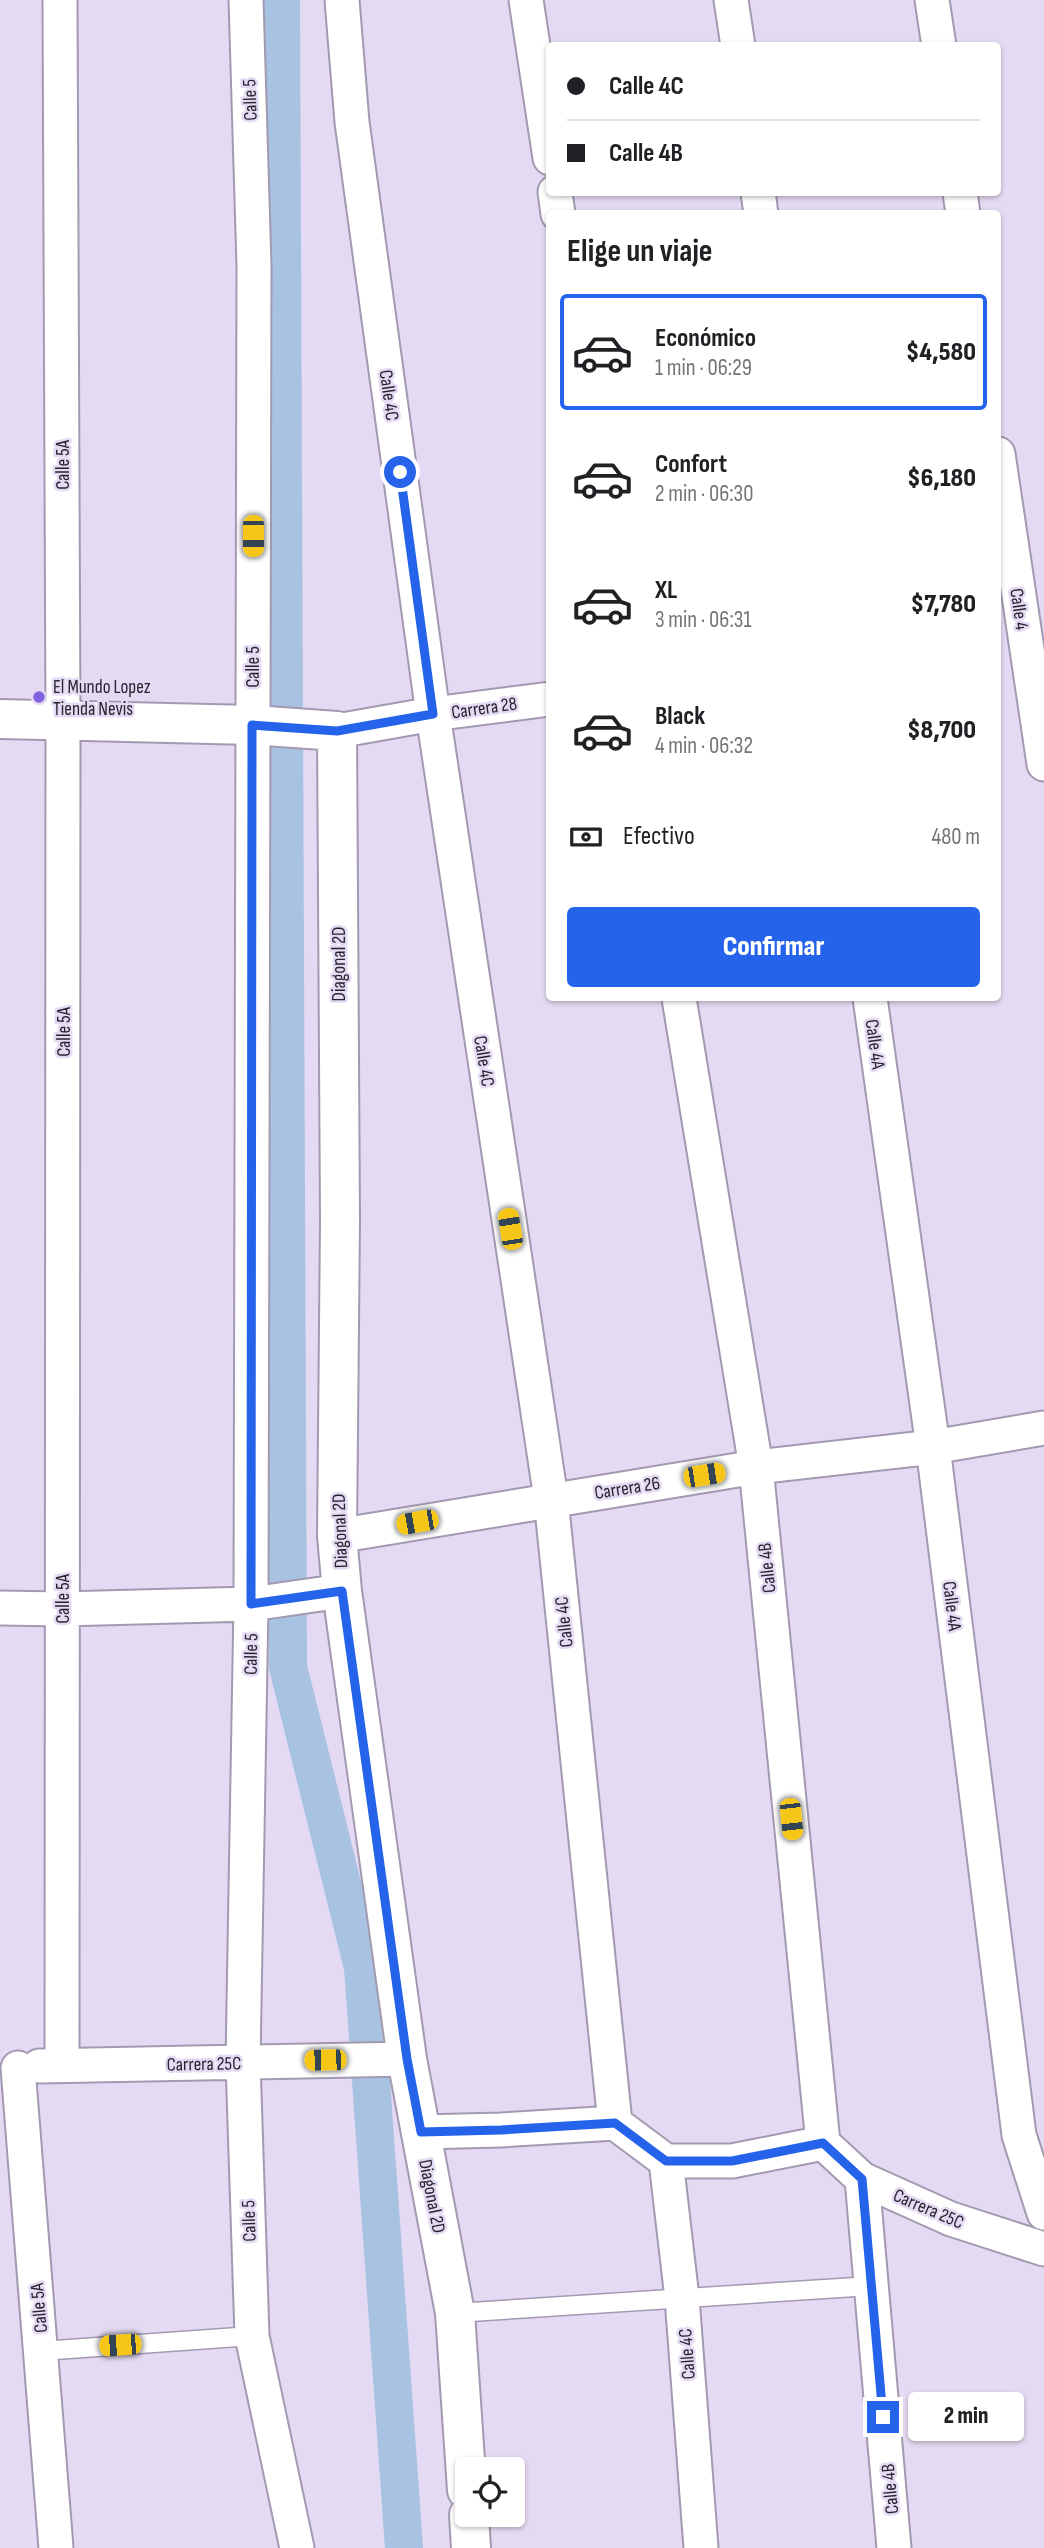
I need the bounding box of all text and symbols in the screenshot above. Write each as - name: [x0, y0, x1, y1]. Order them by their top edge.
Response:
- text: Calle 4C: [609, 71, 684, 102]
- street label: Calle 5: [238, 79, 263, 121]
- text: Calle 4B: [609, 138, 683, 169]
- text: Elige un viaje: [567, 232, 712, 271]
- icon: car: [571, 321, 634, 384]
- text: Económico: [655, 323, 756, 354]
- text: $4,580: [906, 337, 976, 368]
- text: 1 min · 06:29: [655, 354, 752, 382]
- street label: Calle 4C: [374, 368, 403, 422]
- street label: Calle 5A: [52, 439, 75, 490]
- icon: car: [571, 447, 634, 510]
- text: Confort: [655, 449, 727, 480]
- route start: [384, 456, 416, 488]
- text: $6,180: [907, 463, 976, 494]
- text: 2 min · 06:30: [655, 480, 754, 508]
- car: [243, 515, 264, 557]
- icon: car: [571, 573, 634, 636]
- text: XL: [655, 575, 677, 606]
- street label: Calle 4: [1004, 587, 1033, 632]
- text: $7,780: [911, 589, 976, 620]
- text: 3 min · 06:31: [655, 606, 751, 634]
- street label: Calle 5: [242, 646, 265, 688]
- place label: El Mundo Lopez Tienda Nevis: [53, 676, 151, 721]
- marker: El Mundo Lopez Tienda Nevis: [31, 689, 47, 705]
- street label: Carrera 28: [450, 692, 519, 724]
- icon: car: [571, 699, 634, 762]
- text: Black: [655, 701, 705, 732]
- text: $8,700: [907, 715, 976, 746]
- text: 4 min · 06:32: [655, 732, 753, 760]
- icon: cash: [567, 818, 605, 856]
- text: Efectivo: [623, 821, 695, 852]
- text: 480 m: [932, 823, 980, 851]
- button: Confirmar: [567, 907, 980, 987]
- street label: Diagonal 2D: [328, 927, 351, 1001]
- street label: Calle 5A: [53, 1006, 76, 1057]
- street label: Calle 4A: [860, 1018, 890, 1071]
- street label: Calle 4C: [468, 1034, 499, 1088]
- car: [497, 1207, 524, 1251]
- car: [682, 1461, 727, 1489]
- street label: Carrera 26: [593, 1472, 662, 1505]
- street label: Diagonal 2D: [328, 1493, 353, 1569]
- car: [395, 1508, 440, 1536]
- street label: Calle 4B: [753, 1542, 782, 1594]
- street label: Calle 5A: [52, 1573, 75, 1624]
- street label: Calle 4A: [937, 1580, 966, 1633]
- street label: Calle 4C: [550, 1595, 579, 1648]
- street label: Calle 5: [240, 1633, 263, 1675]
- car: [779, 1797, 804, 1841]
- car: [304, 2049, 347, 2071]
- street label: Carrera 25C: [167, 2052, 242, 2077]
- street label: Diagonal 2D: [413, 2157, 450, 2235]
- street label: Carrera 25C: [890, 2184, 967, 2235]
- street label: Calle 5: [237, 2200, 262, 2242]
- street label: Calle 5A: [26, 2281, 53, 2334]
- street label: Calle 4C: [674, 2328, 701, 2380]
- car: [99, 2333, 142, 2357]
- callout: 2 min: [908, 2392, 1023, 2442]
- route end: [867, 2401, 899, 2433]
- text: 2 min: [944, 2402, 988, 2430]
- map controls: [455, 2457, 525, 2527]
- button: locate: [455, 2457, 525, 2527]
- street label: Calle 4B: [877, 2463, 904, 2515]

